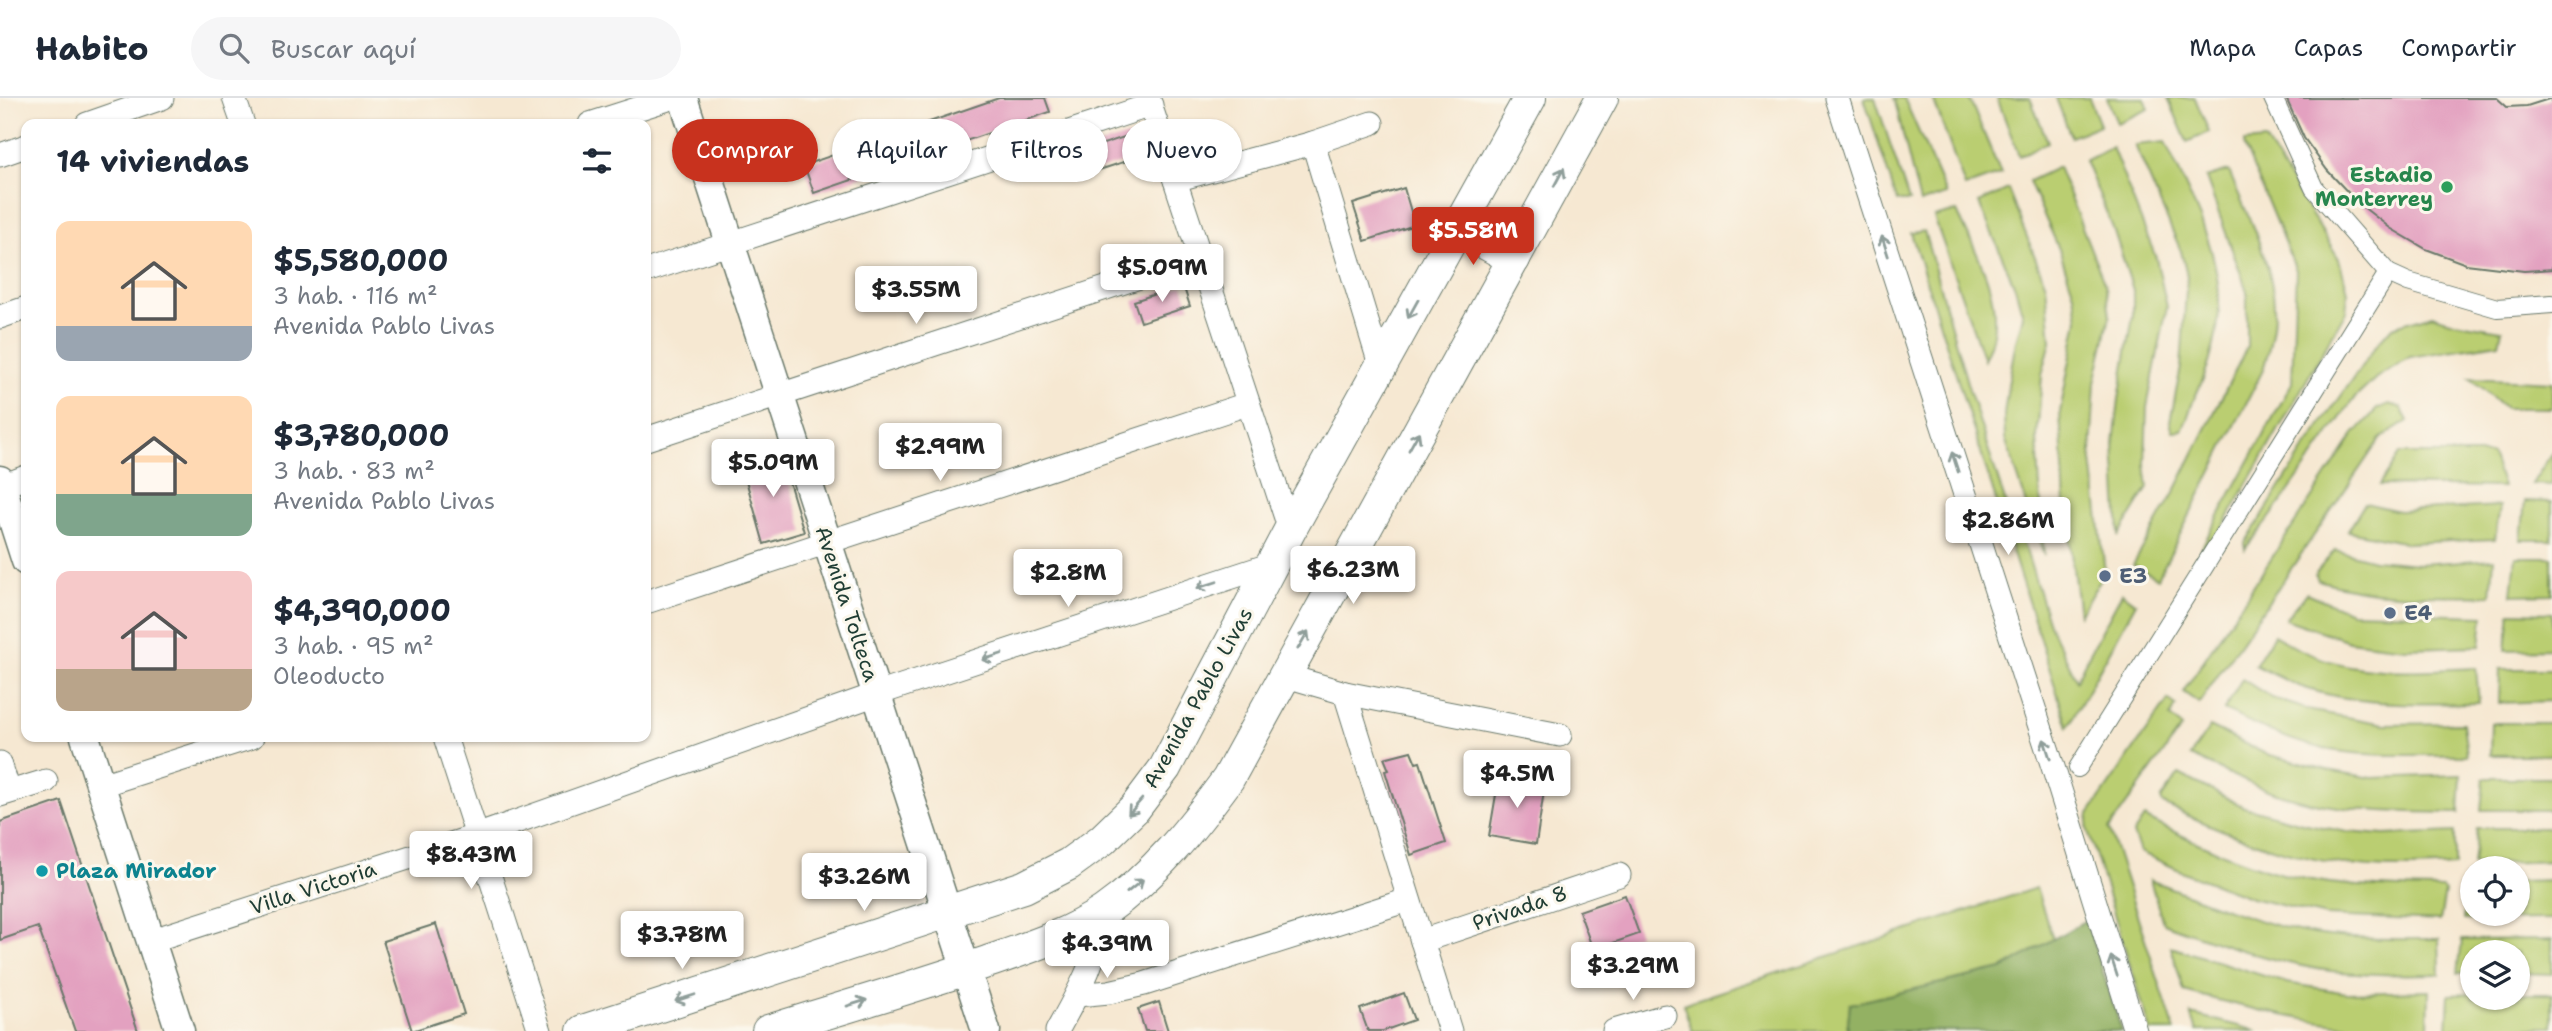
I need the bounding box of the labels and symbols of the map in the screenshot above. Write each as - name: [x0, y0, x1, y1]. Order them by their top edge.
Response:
- place label: Estadio Monterrey: [2315, 161, 2433, 213]
- one-way arrow: [1552, 167, 1566, 188]
- marker: Estadio Monterrey: [2439, 179, 2455, 195]
- pin: $5.58M: [1416, 208, 1530, 267]
- one-way arrow: [1877, 235, 1890, 257]
- pin: $5.09M: [1105, 244, 1219, 304]
- pin: $3.55M: [859, 266, 973, 326]
- one-way arrow: [1406, 299, 1420, 319]
- pin: $2.99M: [883, 424, 997, 483]
- one-way arrow: [1408, 431, 1421, 452]
- pin: $5.09M: [716, 440, 830, 499]
- one-way arrow: [1947, 452, 1960, 474]
- pin: $2.86M: [1951, 498, 2065, 557]
- street label: Avenida Tolteca: [809, 523, 885, 685]
- pin: $6.23M: [1296, 546, 1410, 606]
- pin: $2.8M: [1019, 550, 1117, 609]
- place label: E3: [2119, 562, 2147, 590]
- marker: E3: [2097, 568, 2113, 584]
- one-way arrow: [1197, 580, 1219, 592]
- place label: E4: [2404, 599, 2432, 627]
- street label: Avenida Pablo Livas: [1137, 603, 1259, 793]
- marker: E4: [2382, 605, 2398, 621]
- one-way arrow: [1296, 630, 1310, 650]
- one-way arrow: [981, 652, 1003, 664]
- one-way arrow: [2040, 738, 2053, 760]
- pin: $4.5M: [1468, 750, 1566, 810]
- one-way arrow: [1127, 797, 1143, 815]
- pin: $8.43M: [414, 832, 528, 891]
- street label: Villa Victoria: [246, 854, 380, 922]
- pin: $3.26M: [807, 854, 921, 913]
- place label: Plaza Mirador: [56, 857, 216, 885]
- marker: Plaza Mirador: [34, 863, 50, 879]
- one-way arrow: [1125, 879, 1143, 894]
- street label: Privada 8: [1469, 879, 1571, 937]
- pin: $3.78M: [625, 912, 739, 971]
- pin: $4.39M: [1050, 920, 1164, 980]
- pin: $3.29M: [1576, 942, 1690, 1002]
- one-way arrow: [2107, 955, 2120, 977]
- one-way arrow: [674, 993, 696, 1005]
- one-way arrow: [846, 996, 868, 1009]

